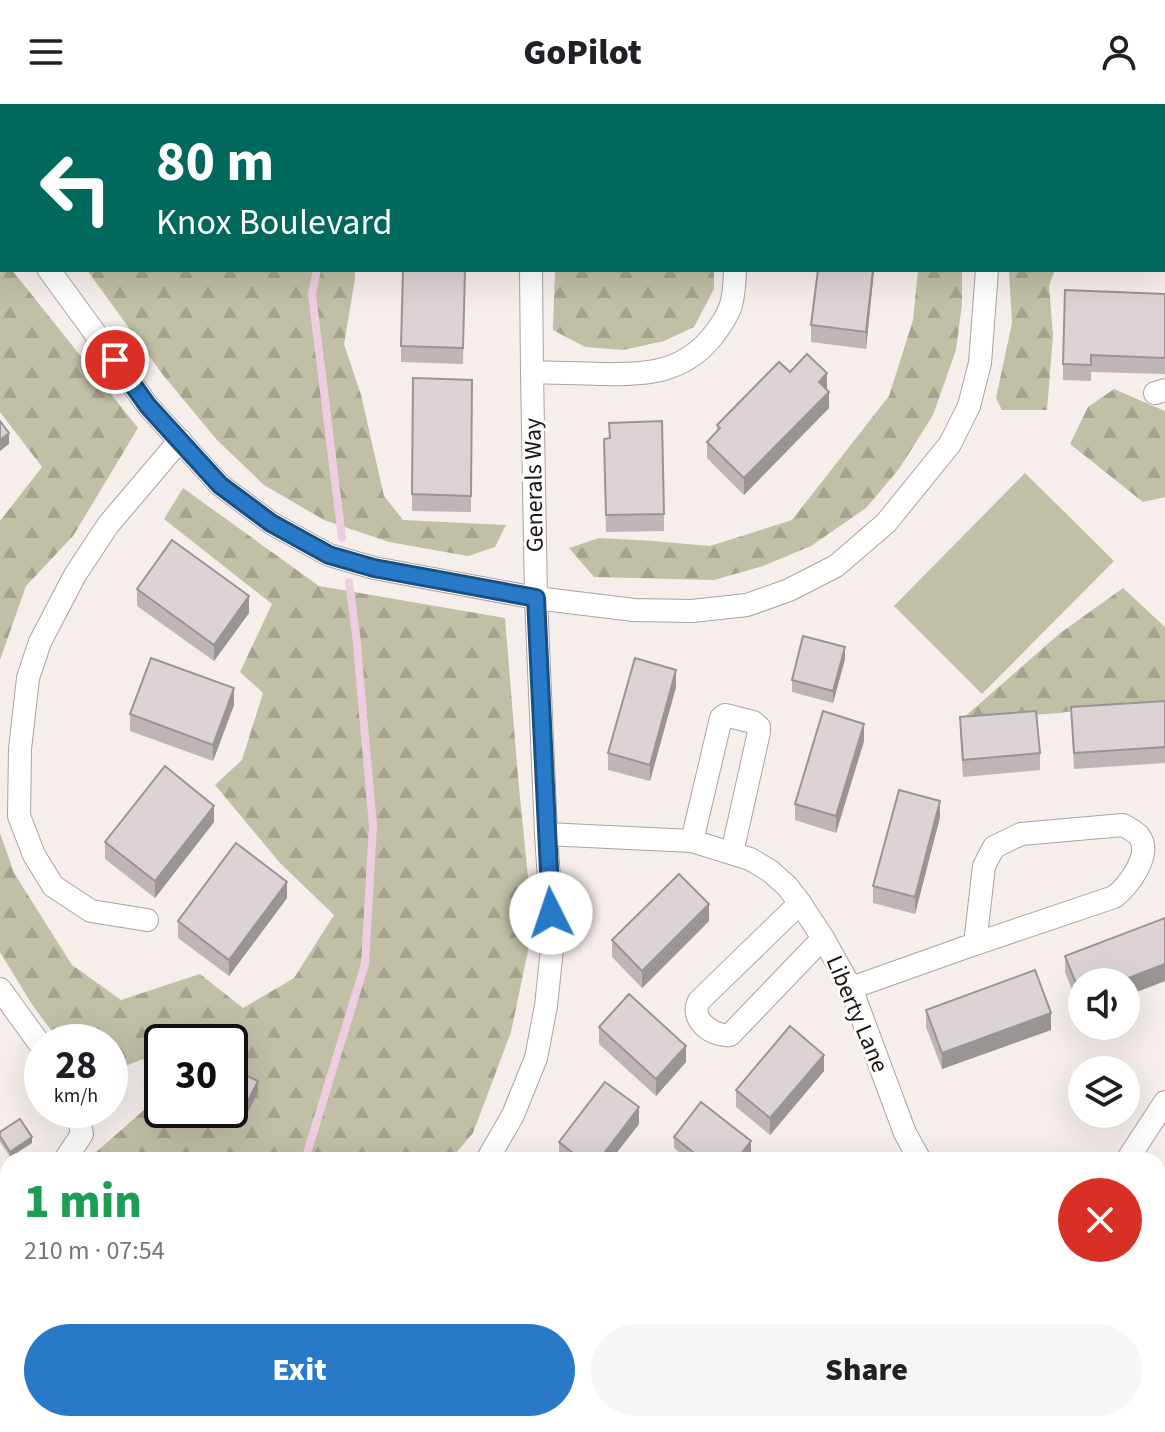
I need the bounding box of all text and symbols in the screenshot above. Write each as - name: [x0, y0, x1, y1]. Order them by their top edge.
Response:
- text: GoPilot: [523, 27, 642, 78]
- icon: menu: [24, 30, 68, 74]
- icon: person: [1097, 30, 1141, 74]
- text: 80 m: [156, 123, 274, 202]
- icon: left: [24, 136, 128, 240]
- text: Knox Boulevard: [156, 197, 393, 248]
- pin: [81, 326, 149, 394]
- icon: arrive: [93, 338, 137, 382]
- street label: Generals Way: [515, 418, 553, 552]
- position arrow: [509, 871, 593, 955]
- street label: Liberty Lane: [817, 950, 897, 1078]
- map controls: [1068, 968, 1140, 1128]
- button: sound: [1068, 968, 1140, 1040]
- speed limit sign: 30: [144, 1024, 248, 1128]
- text: 28: [55, 1037, 97, 1094]
- button: layers: [1068, 1056, 1140, 1128]
- text: km/h: [54, 1082, 98, 1110]
- text: 1 min: [24, 1168, 142, 1236]
- button: close: [1058, 1178, 1142, 1262]
- text: 210 m · 07:54: [24, 1232, 165, 1269]
- button: Exit: [24, 1324, 575, 1416]
- button: Share: [591, 1324, 1142, 1416]

